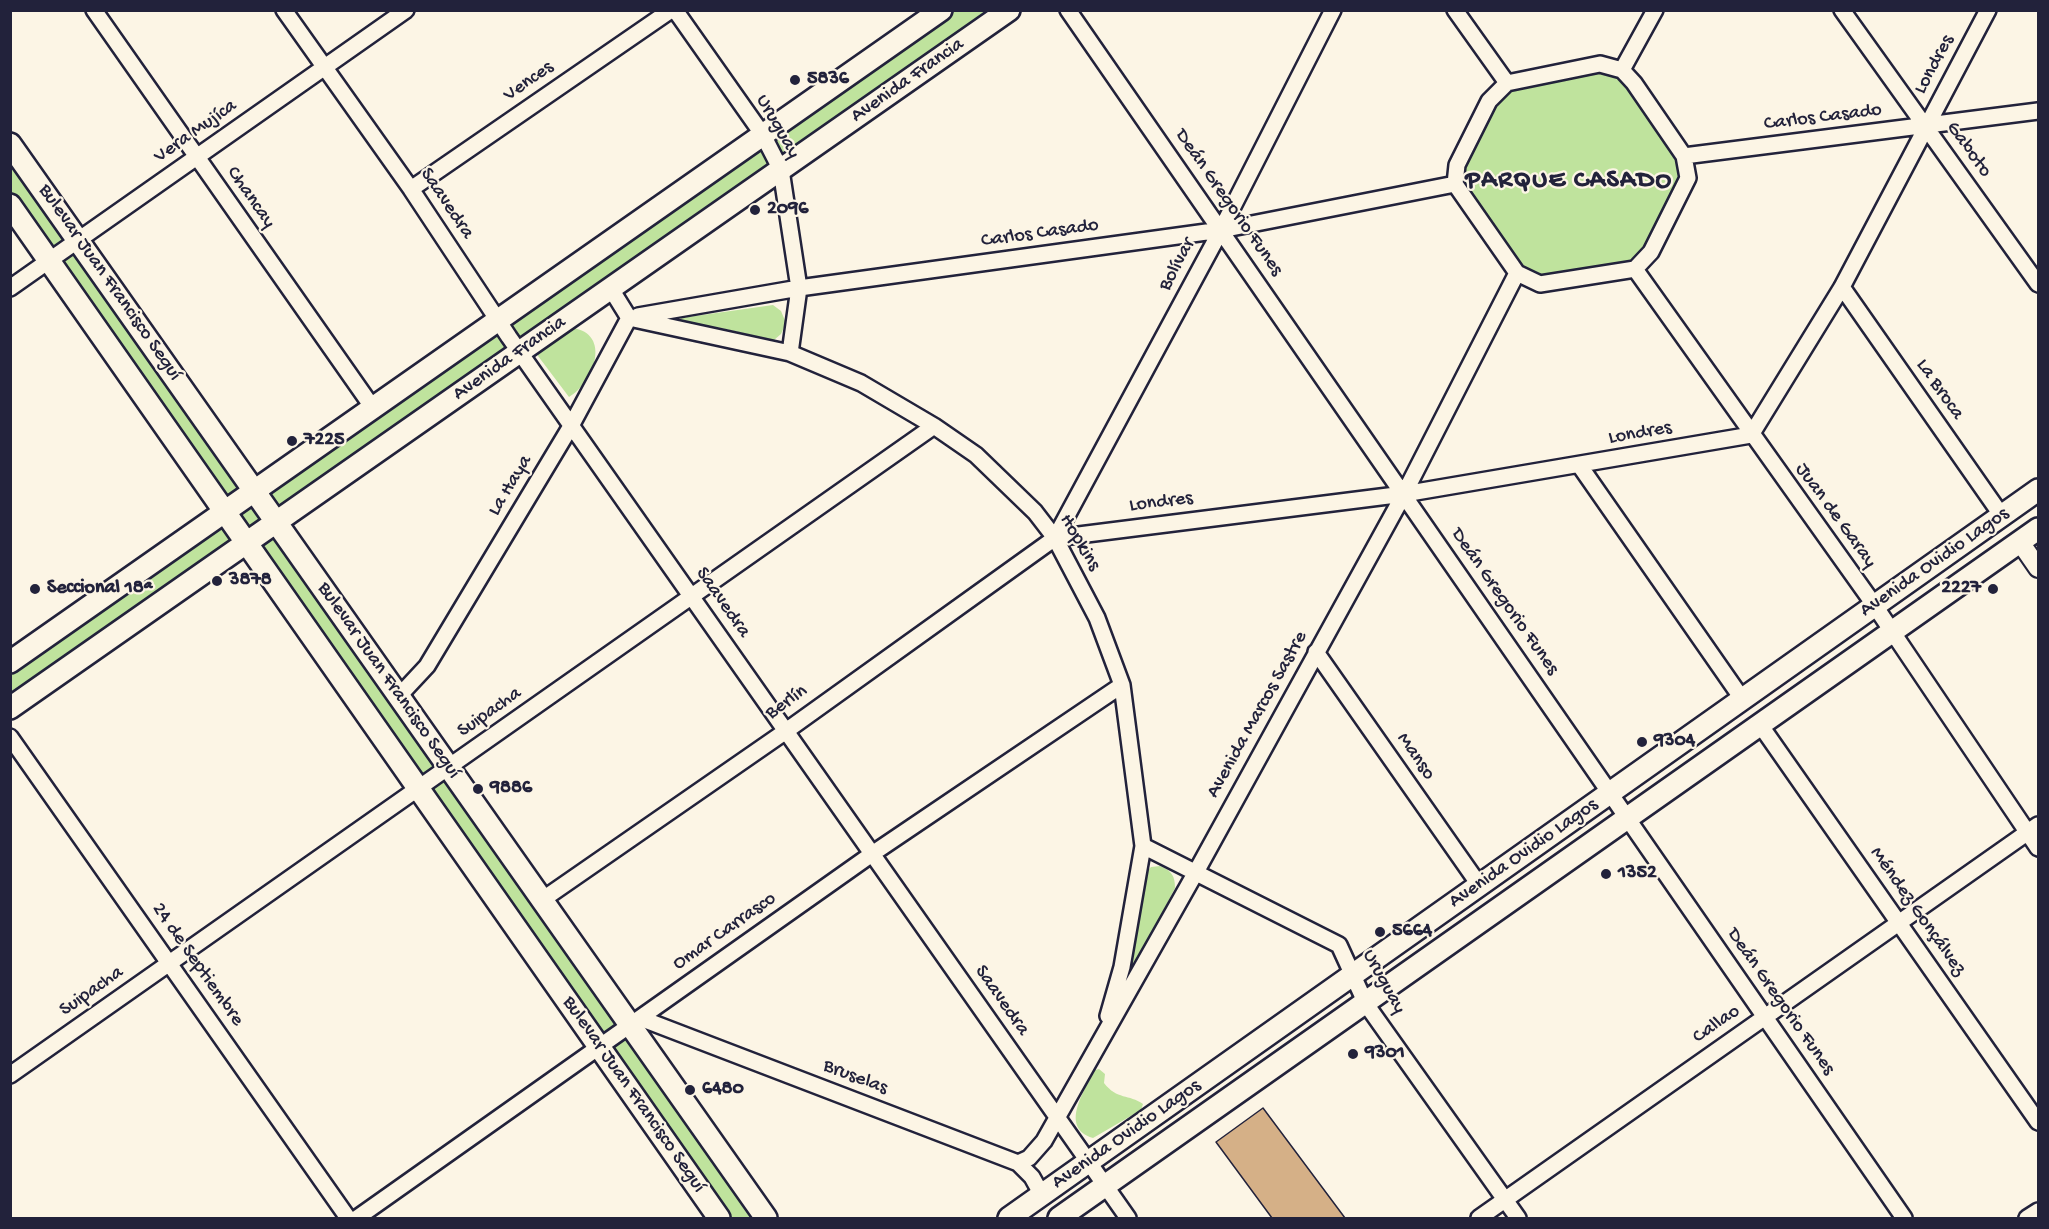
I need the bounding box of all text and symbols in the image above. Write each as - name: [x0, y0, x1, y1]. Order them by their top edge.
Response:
- street label: Londres: [1909, 31, 1961, 99]
- street label: Avenida Francia: [847, 33, 969, 129]
- street label: Vences: [499, 56, 559, 108]
- place label: 5836: [807, 68, 849, 92]
- marker: 5836: [788, 73, 802, 87]
- street label: Uruguay: [749, 91, 805, 163]
- street label: Vera Mujíca: [150, 95, 242, 169]
- street label: Carlos Casado: [1763, 99, 1883, 137]
- street label: Gaboto: [1940, 117, 1996, 183]
- street label: Deán Gregorio Funes: [1168, 125, 1288, 281]
- street label: Chancay: [220, 162, 280, 234]
- street label: Saavedra: [414, 164, 478, 244]
- district label: PARQUE CASADO: [1465, 166, 1673, 198]
- street label: Bulevar Juan Francisco Seguí: [32, 180, 186, 386]
- place label: 2096: [767, 198, 808, 222]
- marker: 2096: [748, 203, 762, 217]
- street label: Carlos Casado: [980, 214, 1100, 254]
- street label: Bolívar: [1154, 234, 1202, 296]
- street label: Avenida Francia: [449, 311, 571, 407]
- street label: La Broca: [1909, 355, 1969, 425]
- street label: Londres: [1607, 417, 1673, 451]
- place label: 7225: [304, 429, 345, 453]
- marker: 7225: [285, 434, 299, 448]
- street label: La Haya: [484, 451, 538, 521]
- street label: Juan de Garay: [1789, 459, 1881, 573]
- street label: Londres: [1128, 487, 1194, 519]
- street label: Avenida Ovidio Lagos: [1856, 503, 2014, 623]
- street label: Hopkins: [1053, 510, 1105, 576]
- street label: Deán Gregorio Funes: [1444, 524, 1564, 680]
- street label: Saavedra: [689, 563, 755, 643]
- place label: 3878: [229, 569, 272, 593]
- marker: 3878: [210, 574, 224, 588]
- place label: Seccional 18ª: [47, 577, 152, 601]
- place label: 2227: [1941, 577, 1981, 601]
- street label: Bulevar Juan Francisco Seguí: [311, 578, 465, 784]
- marker: Seccional 18ª: [28, 582, 42, 596]
- marker: 2227: [1986, 582, 2000, 596]
- street label: Avenida Marcos Sastre: [1202, 627, 1314, 803]
- street label: Berlín: [761, 680, 813, 726]
- street label: Suipacha: [453, 682, 527, 744]
- street label: Manso: [1390, 729, 1440, 785]
- place label: 9304: [1654, 730, 1695, 754]
- marker: 9304: [1635, 735, 1649, 749]
- place label: 9886: [490, 777, 532, 801]
- marker: 9886: [471, 782, 485, 796]
- street label: Avenida Ovidio Lagos: [1445, 794, 1603, 914]
- street label: Méndez Gonçálvez: [1864, 843, 1970, 981]
- place label: 1352: [1618, 862, 1657, 886]
- marker: 1352: [1599, 867, 1613, 881]
- street label: Omar Carrasco: [669, 887, 781, 977]
- street label: 24 de Septiembre: [146, 899, 248, 1031]
- place label: 5664: [1392, 920, 1432, 944]
- street label: Deán Gregorio Funes: [1720, 924, 1840, 1080]
- marker: 5664: [1373, 925, 1387, 939]
- street label: Uruguay: [1356, 946, 1410, 1018]
- street label: Suipacha: [55, 961, 129, 1023]
- street label: Saavedra: [968, 961, 1034, 1041]
- street label: Bulevar Juan Francisco Seguí: [556, 992, 710, 1198]
- street label: Callao: [1689, 1000, 1745, 1050]
- place label: 9301: [1365, 1042, 1405, 1066]
- marker: 9301: [1346, 1047, 1360, 1061]
- street label: Bruselas: [819, 1055, 891, 1101]
- street label: Avenida Ovidio Lagos: [1048, 1075, 1206, 1195]
- place label: 6480: [702, 1078, 744, 1102]
- marker: 6480: [683, 1083, 697, 1097]

